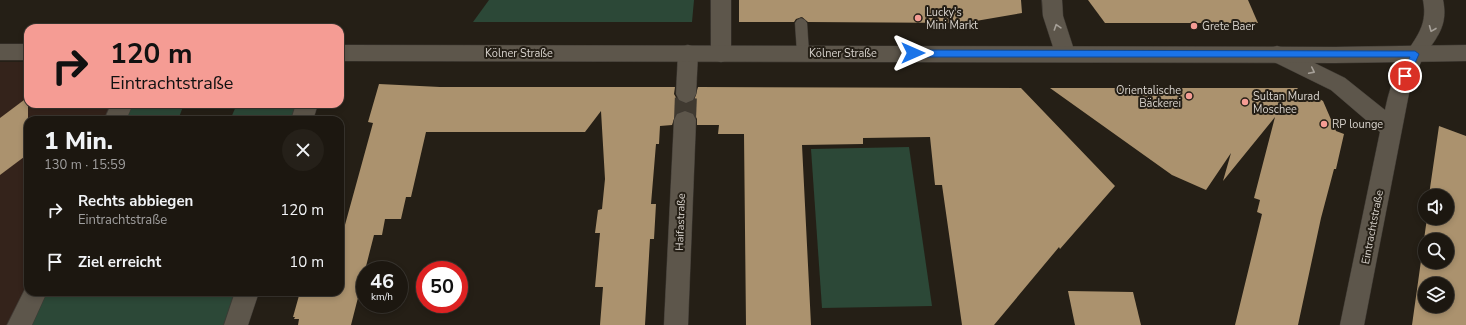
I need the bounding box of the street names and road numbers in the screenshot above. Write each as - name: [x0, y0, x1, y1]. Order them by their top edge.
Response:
- street label: Kölner Straße: [485, 46, 553, 61]
- street label: Kölner Straße: [809, 46, 877, 61]
- street label: Eintrachtstraße: [1358, 189, 1387, 266]
- street label: Haifastraße: [672, 193, 689, 251]

